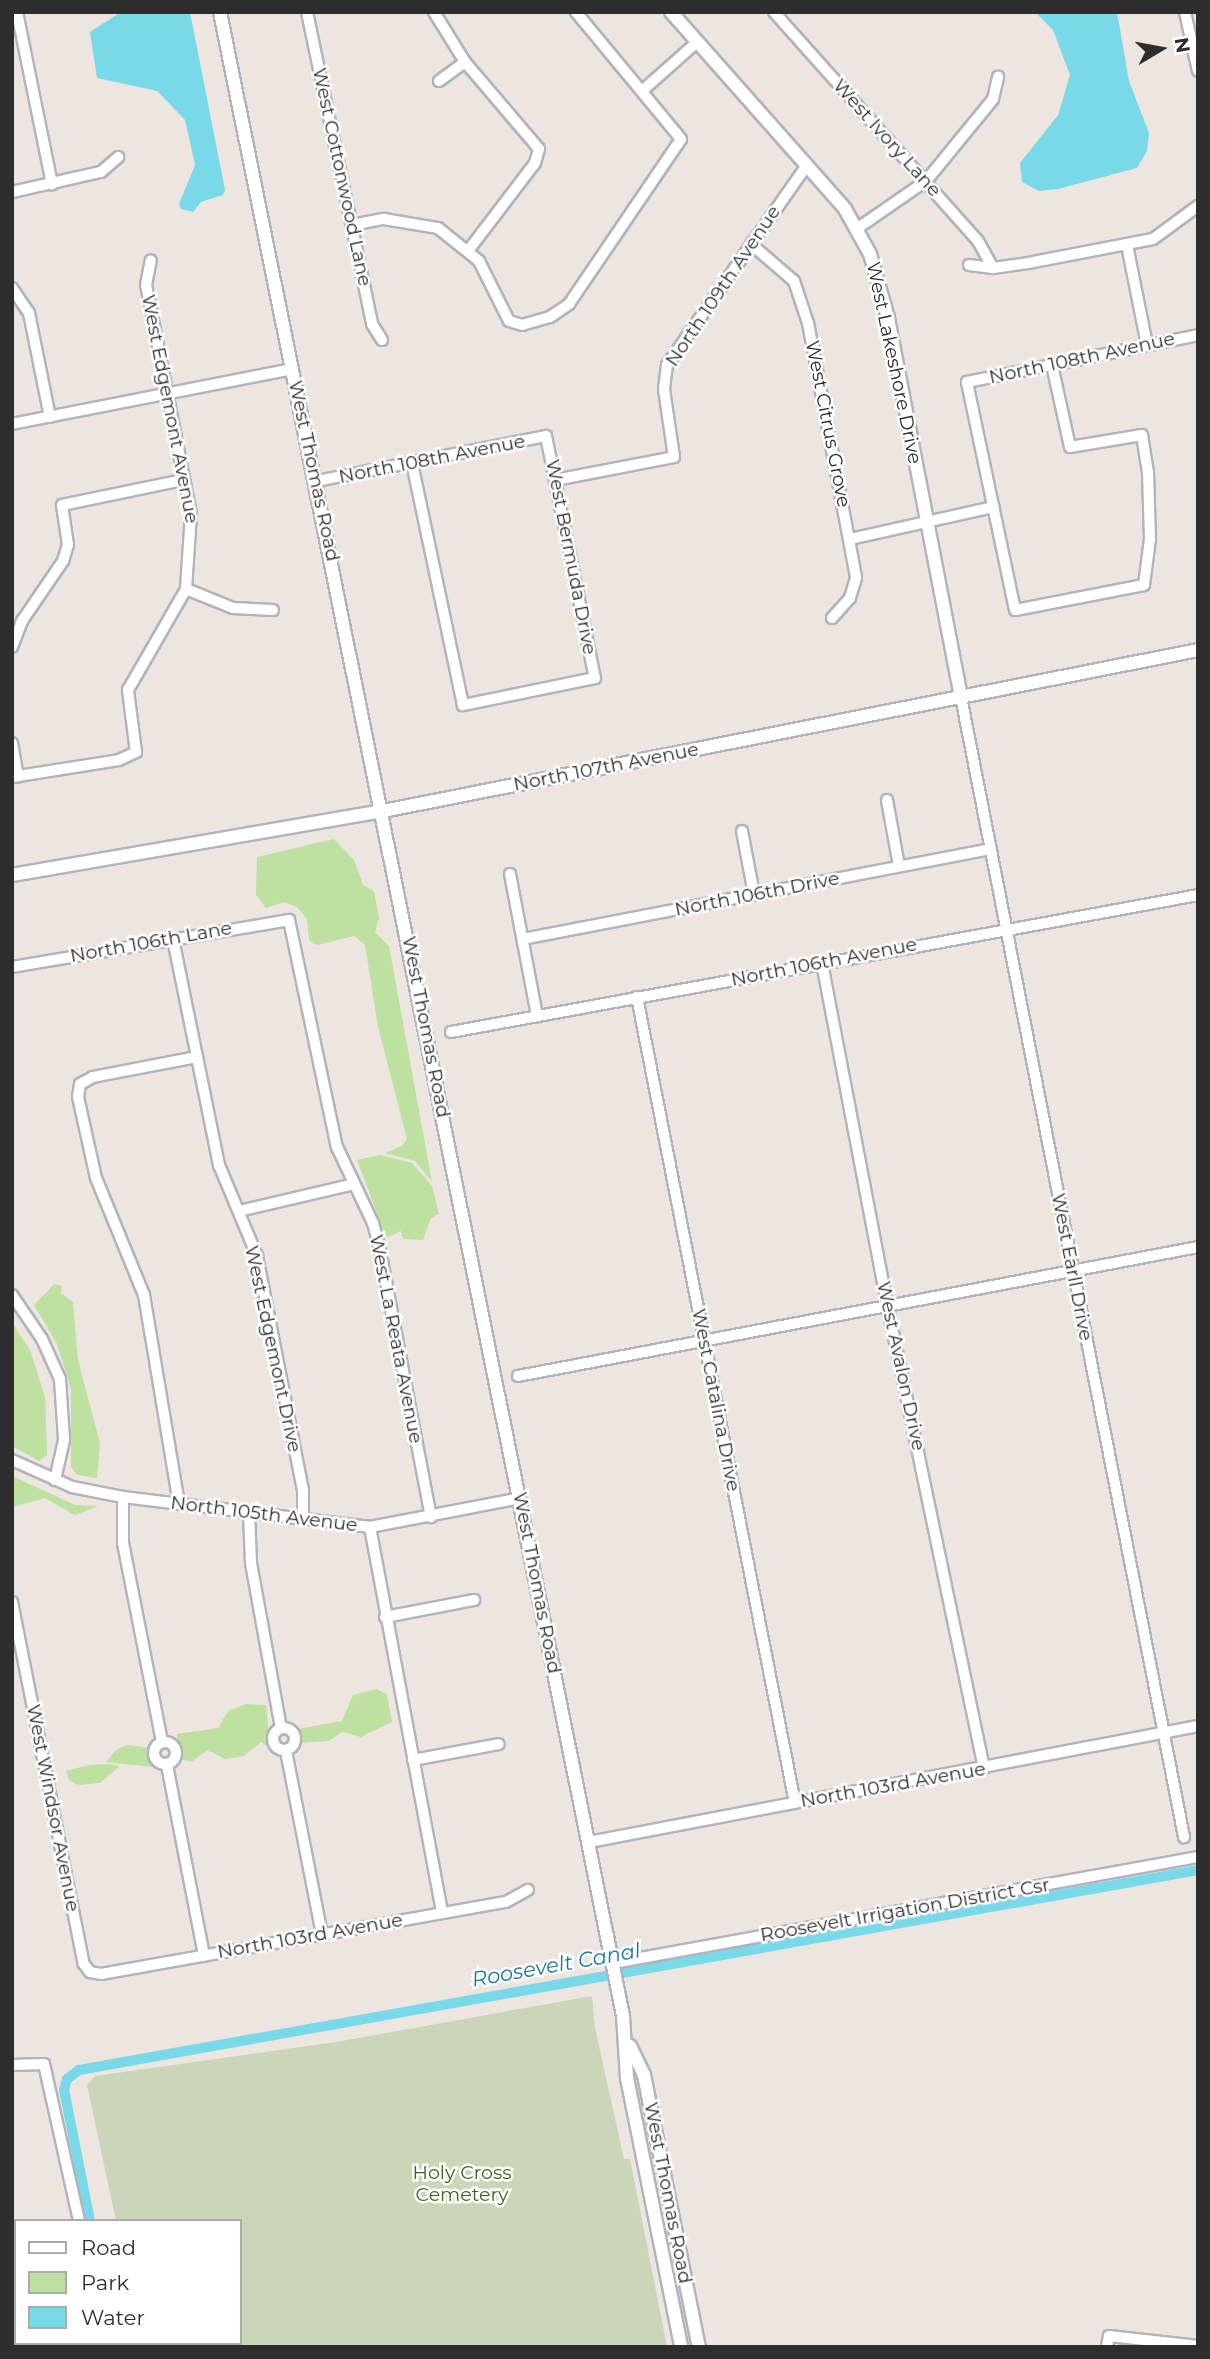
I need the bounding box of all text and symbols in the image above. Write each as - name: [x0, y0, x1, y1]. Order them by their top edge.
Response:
- north arrow: [1126, 14, 1196, 84]
- text: N: [1170, 36, 1195, 55]
- street label: West Cottonwood Lane: [308, 66, 376, 288]
- street label: West Ivory Lane: [828, 74, 946, 202]
- street label: North 109th Avenue: [661, 201, 785, 371]
- street label: West Lakeshore Drive: [861, 260, 927, 466]
- street label: West Edgemont Avenue: [137, 293, 203, 525]
- street label: North 108th Avenue: [987, 327, 1177, 389]
- street label: West Citrus Grove: [801, 339, 855, 509]
- street label: West Thomas Road: [284, 378, 344, 564]
- street label: North 108th Avenue: [337, 430, 527, 488]
- street label: West Bermuda Drive: [541, 457, 601, 657]
- street label: North 107th Avenue: [511, 738, 701, 796]
- street label: North 106th Drive: [673, 867, 841, 921]
- street label: North 106th Lane: [68, 917, 234, 967]
- street label: North 106th Avenue: [729, 933, 919, 991]
- street label: West Thomas Road: [397, 934, 455, 1120]
- street label: West Earll Drive: [1047, 1191, 1097, 1343]
- street label: West La Reata Avenue: [365, 1233, 427, 1445]
- street label: West Edgemont Drive: [240, 1244, 306, 1454]
- street label: West Avalon Drive: [872, 1279, 930, 1453]
- street label: West Catalina Drive: [687, 1307, 745, 1493]
- street label: West Thomas Road: [508, 1490, 566, 1676]
- street label: North 105th Avenue: [169, 1491, 359, 1537]
- street label: West Windsor Avenue: [22, 1702, 84, 1914]
- street label: North 103rd Avenue: [799, 1757, 987, 1813]
- street label: Roosevelt Irrigation District Csr: [758, 1873, 1052, 1947]
- street label: North 103rd Avenue: [216, 1908, 404, 1964]
- water label: Roosevelt Canal: [470, 1938, 642, 1992]
- street label: West Thomas Road: [639, 2100, 697, 2286]
- park label: Holy Cross Cemetery: [413, 2162, 511, 2206]
- legend: [14, 2219, 242, 2345]
- text: Road: [81, 2235, 136, 2260]
- text: Park: [81, 2270, 129, 2295]
- text: Water: [81, 2305, 145, 2330]

